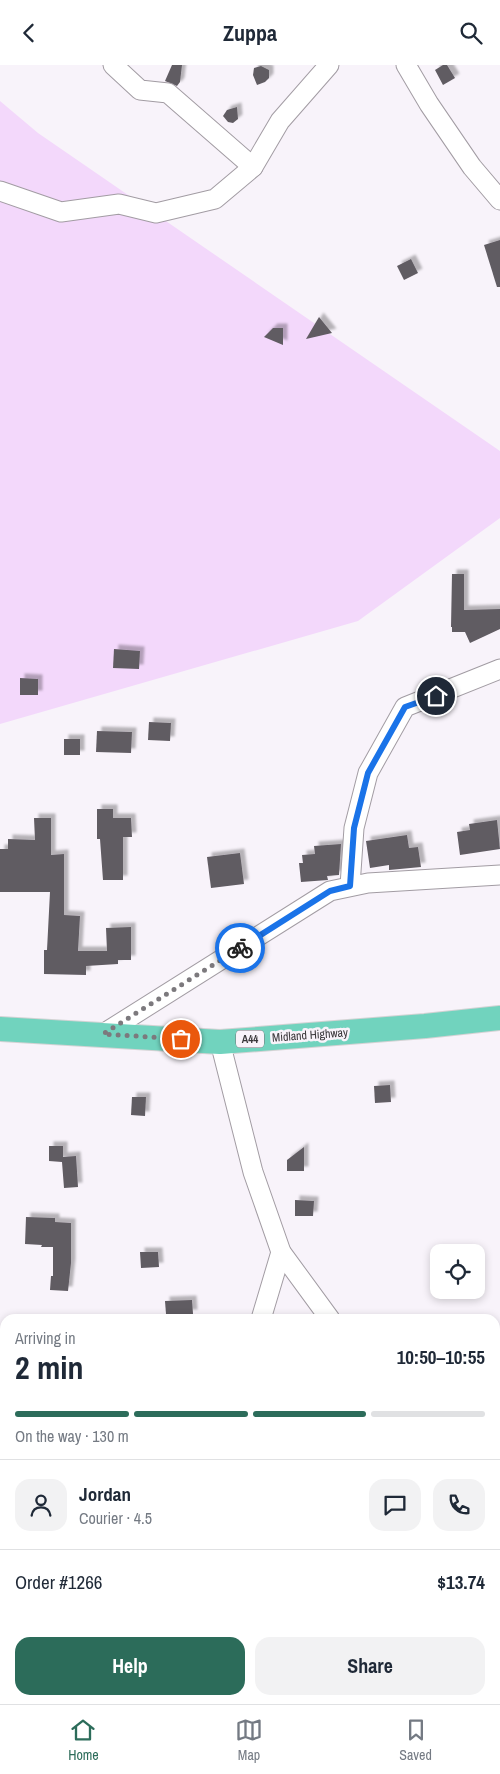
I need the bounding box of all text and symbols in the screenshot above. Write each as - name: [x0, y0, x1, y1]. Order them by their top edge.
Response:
- text: Zuppa: [223, 18, 277, 48]
- icon: back: [15, 19, 43, 47]
- icon: search: [457, 19, 485, 47]
- pin: [415, 675, 457, 717]
- icon: home: [422, 682, 450, 710]
- courier: [215, 923, 265, 973]
- icon: bike: [226, 934, 254, 962]
- pin: [160, 1018, 202, 1060]
- street label: Midland Highway: [272, 1024, 349, 1046]
- icon: bag: [167, 1025, 195, 1053]
- road number: A44: [236, 1031, 264, 1047]
- map controls: [430, 1244, 485, 1299]
- button: locate: [430, 1244, 485, 1299]
- text: Arriving in: [15, 1327, 76, 1349]
- text: 10:50–10:55: [397, 1344, 485, 1370]
- text: 2 min: [15, 1346, 84, 1389]
- text: On the way · 130 m: [15, 1425, 129, 1447]
- button: person: [15, 1479, 67, 1531]
- button: chat: [369, 1479, 421, 1531]
- button: phone: [433, 1479, 485, 1531]
- text: Jordan: [79, 1481, 131, 1507]
- text: Courier · 4.5: [79, 1507, 152, 1529]
- text: Order #1266: [15, 1569, 102, 1595]
- text: $13.74: [437, 1569, 485, 1595]
- button: Help: [15, 1637, 245, 1695]
- button: Share: [255, 1637, 485, 1695]
- tab: Home: [68, 1716, 99, 1764]
- tab: Map: [235, 1716, 263, 1764]
- tab: Saved: [399, 1716, 432, 1764]

